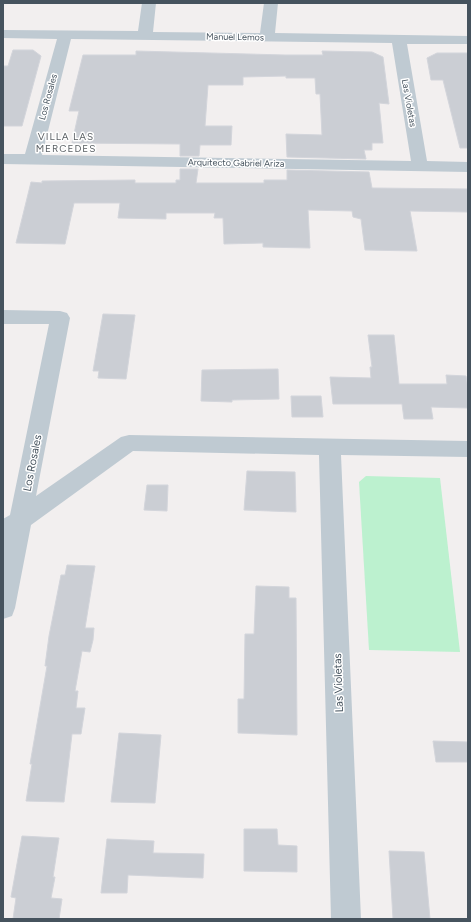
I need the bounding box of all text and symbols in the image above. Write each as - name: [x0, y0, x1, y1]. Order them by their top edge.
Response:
- street label: Manuel Lemos: [206, 30, 264, 43]
- street label: Los Rosales: [36, 73, 59, 121]
- street label: Las Violetas: [400, 78, 419, 128]
- district label: VILLA LAS MERCEDES: [36, 130, 96, 155]
- street label: Arquitecto Gabriel Ariza: [188, 156, 285, 169]
- street label: Los Rosales: [21, 434, 44, 493]
- street label: Las Violetas: [331, 653, 346, 713]

